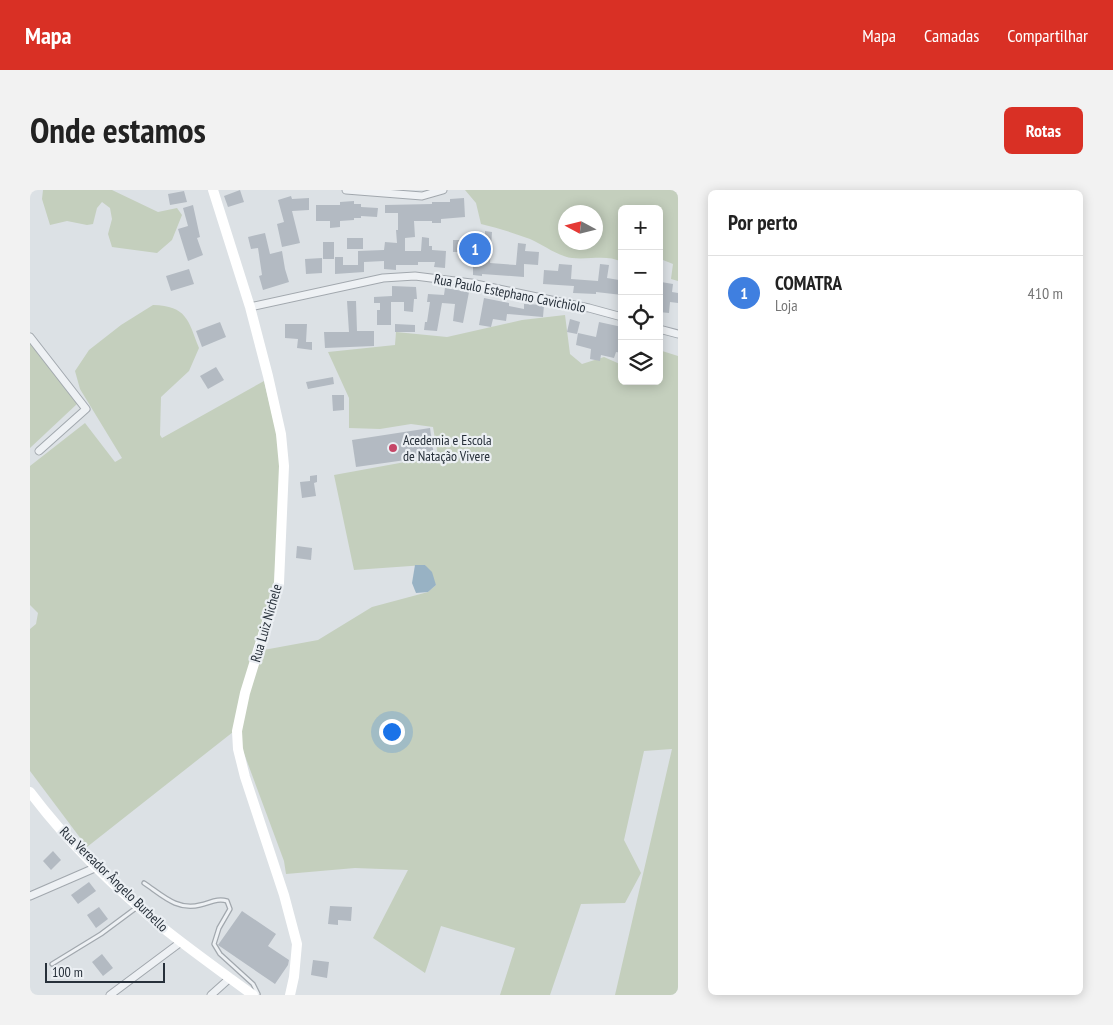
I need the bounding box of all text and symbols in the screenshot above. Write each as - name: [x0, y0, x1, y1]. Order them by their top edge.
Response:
- text: Mapa: [25, 20, 72, 51]
- text: Mapa: [862, 24, 896, 47]
- text: Camadas: [924, 24, 979, 47]
- text: Compartilhar: [1007, 24, 1088, 47]
- text: Onde estamos: [30, 107, 206, 153]
- button: Rotas: [1004, 107, 1083, 154]
- north arrow: [558, 205, 603, 250]
- map controls: [618, 205, 663, 385]
- button: +: [618, 205, 663, 250]
- text: Por perto: [728, 209, 798, 236]
- pin: 1: [459, 230, 491, 268]
- button: −: [618, 250, 663, 295]
- street label: Rua Paulo Estephano Cavichiolo: [433, 269, 587, 317]
- text: COMATRA: [775, 271, 842, 295]
- text: 1: [740, 283, 748, 303]
- text: 410 m: [1028, 283, 1063, 303]
- button: locate: [618, 295, 663, 340]
- text: Loja: [775, 295, 798, 315]
- button: layers: [618, 340, 663, 385]
- place label: Acedemia e Escola de Natação Vivere: [403, 431, 492, 465]
- marker: Acedemia e Escola de Natação Vivere: [387, 442, 399, 454]
- street label: Rua Luiz Nichele: [246, 582, 286, 664]
- your location: [379, 719, 405, 745]
- street label: Rua Vereador Ângelo Burbello: [56, 822, 172, 936]
- scale bar: [45, 960, 165, 983]
- text: 100 m: [52, 963, 83, 981]

